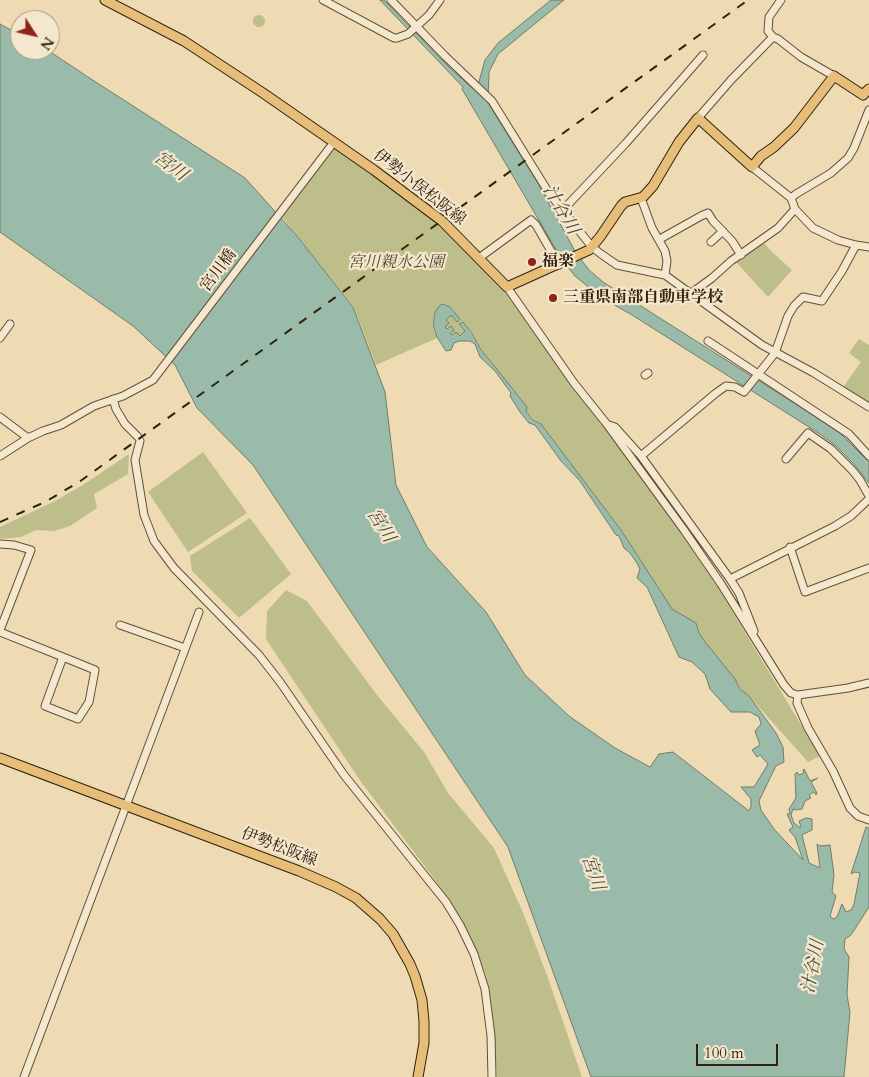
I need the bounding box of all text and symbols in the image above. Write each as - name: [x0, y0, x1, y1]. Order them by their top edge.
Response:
- north arrow: [10, 10, 60, 60]
- text: N: [36, 33, 58, 54]
- street label: 伊勢小俣松阪線: [369, 146, 469, 230]
- water label: 宮川: [149, 148, 191, 186]
- water label: 汁谷川: [537, 181, 583, 239]
- street label: 宮川橋: [197, 246, 241, 296]
- place label: 福楽: [542, 252, 574, 272]
- park label: 宮川親水公園: [348, 253, 444, 273]
- marker: 福楽: [526, 256, 538, 268]
- place label: 三重県南部自動車学校: [563, 288, 723, 308]
- marker: 三重県南部自動車学校: [547, 292, 559, 304]
- water label: 宮川: [361, 505, 399, 547]
- street label: 伊勢松阪線: [238, 825, 320, 871]
- water label: 宮川: [576, 852, 608, 894]
- water label: 汁谷川: [798, 938, 830, 996]
- scale bar: [699, 1034, 782, 1066]
- text: 100 m: [704, 1043, 744, 1063]

